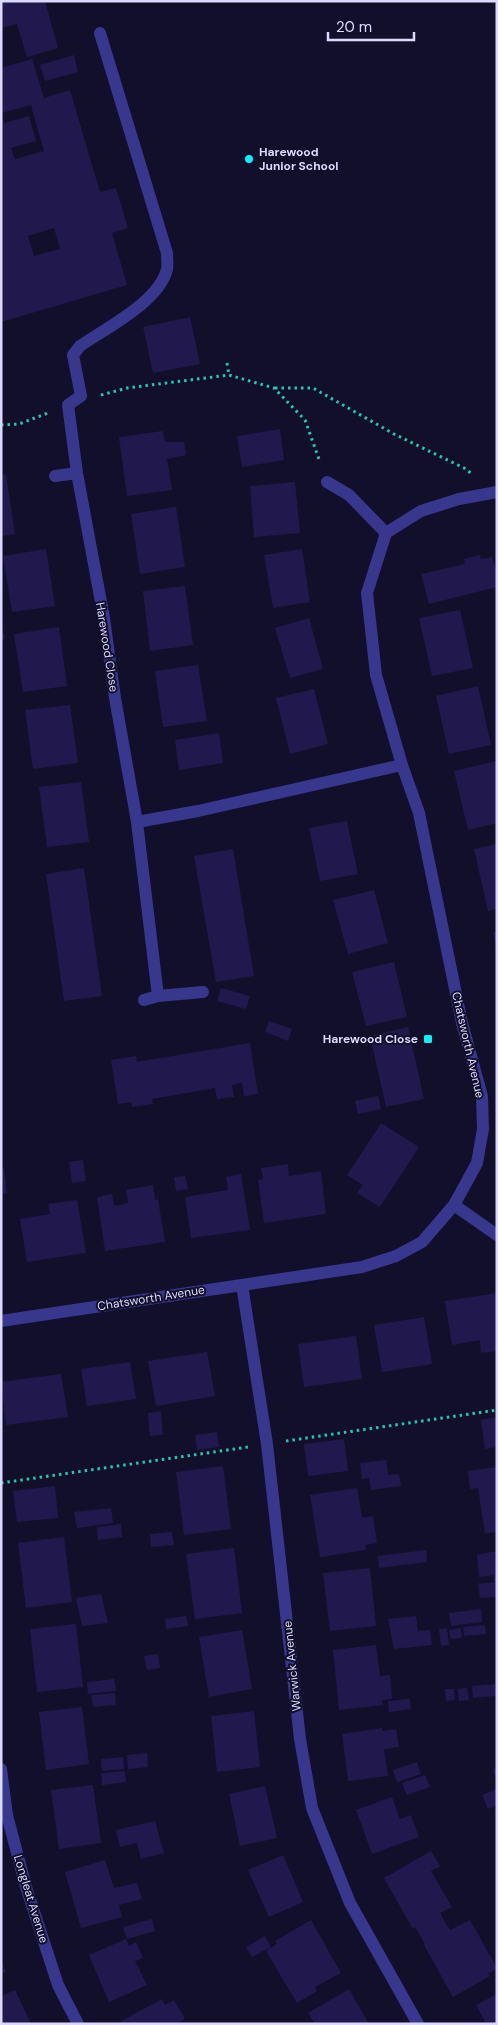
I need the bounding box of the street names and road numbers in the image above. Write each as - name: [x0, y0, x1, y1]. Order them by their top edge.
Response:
- street label: Harewood Close: [92, 601, 122, 693]
- street label: Chatsworth Avenue: [448, 990, 488, 1100]
- street label: Chatsworth Avenue: [96, 1282, 206, 1314]
- street label: Warwick Avenue: [279, 1620, 305, 1712]
- street label: Longleat Avenue: [10, 1853, 52, 1945]

